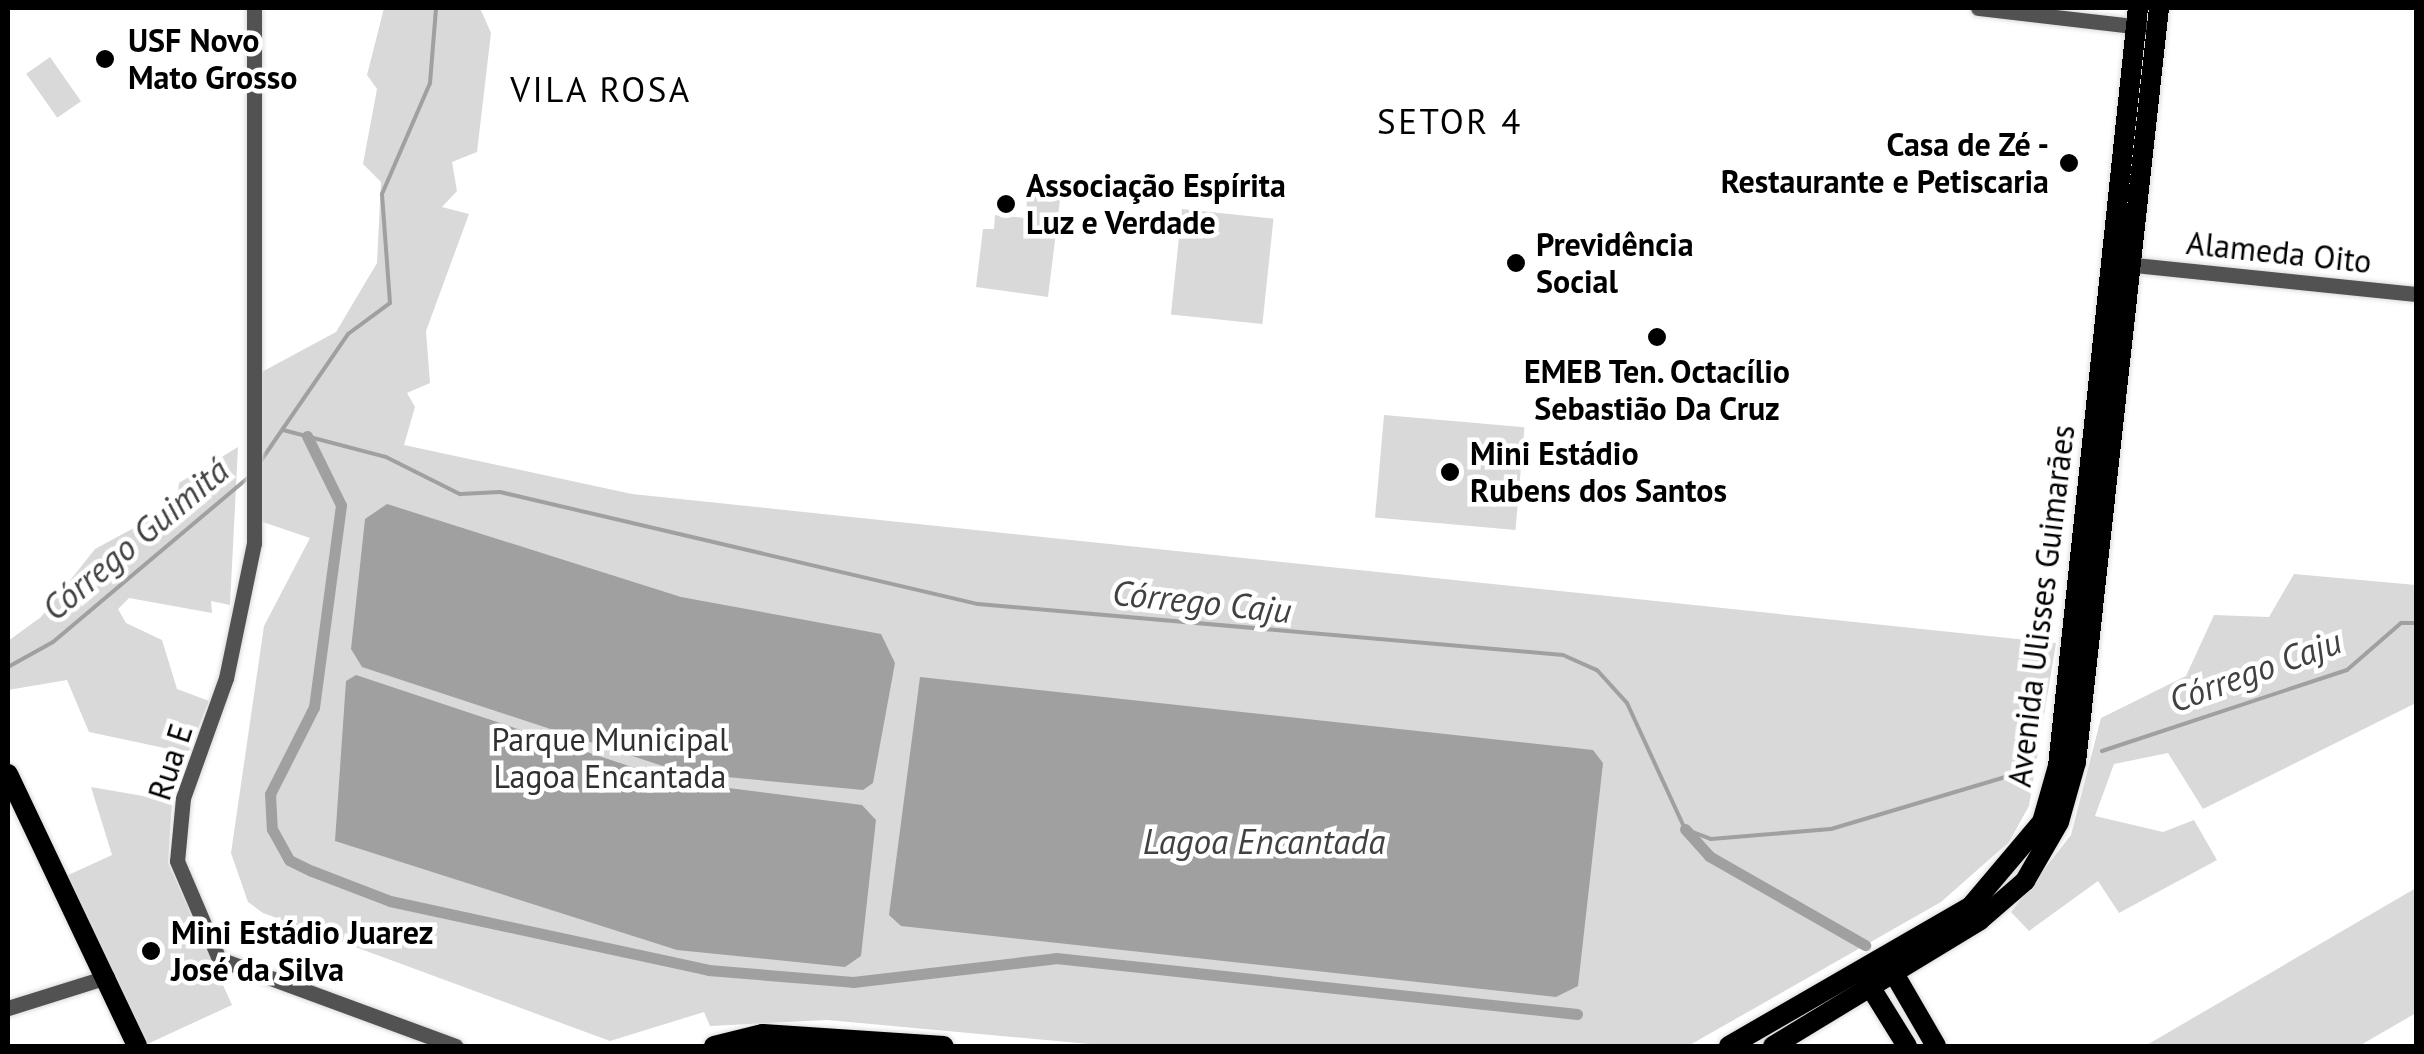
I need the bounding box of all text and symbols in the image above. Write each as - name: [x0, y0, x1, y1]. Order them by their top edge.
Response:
- place label: USF Novo Mato Grosso: [128, 22, 298, 97]
- marker: USF Novo Mato Grosso: [92, 46, 118, 72]
- district label: VILA ROSA: [510, 68, 692, 110]
- district label: SETOR 4: [1377, 100, 1523, 142]
- place label: Casa de Zé - Restaurante e Petiscaria: [1721, 126, 2049, 201]
- marker: Casa de Zé - Restaurante e Petiscaria: [2058, 152, 2080, 174]
- place label: Associação Espírita Luz e Verdade: [1026, 167, 1286, 242]
- marker: Associação Espírita Luz e Verdade: [995, 193, 1017, 215]
- street label: Alameda Oito: [2185, 223, 2373, 281]
- place label: Previdência Social: [1536, 226, 1694, 301]
- marker: Previdência Social: [1505, 252, 1527, 274]
- marker: EMEB Ten. Octacílio Sebastião Da Cruz: [1646, 326, 1668, 348]
- place label: EMEB Ten. Octacílio Sebastião Da Cruz: [1522, 353, 1792, 428]
- street label: Avenida Ulisses Guimarães: [2000, 423, 2082, 789]
- place label: Mini Estádio Rubens dos Santos: [1470, 435, 1727, 510]
- water label: Córrego Guimitá: [33, 449, 237, 629]
- marker: Mini Estádio Rubens dos Santos: [1439, 461, 1461, 483]
- water label: Córrego Caju: [1110, 571, 1294, 631]
- water label: Córrego Caju: [2163, 619, 2347, 721]
- street label: Rua E: [140, 719, 200, 805]
- park label: Parque Municipal Lagoa Encantada: [492, 721, 728, 796]
- water label: Lagoa Encantada: [1143, 820, 1385, 862]
- place label: Mini Estádio Juarez José da Silva: [171, 914, 433, 989]
- marker: Mini Estádio Juarez José da Silva: [140, 940, 162, 962]

